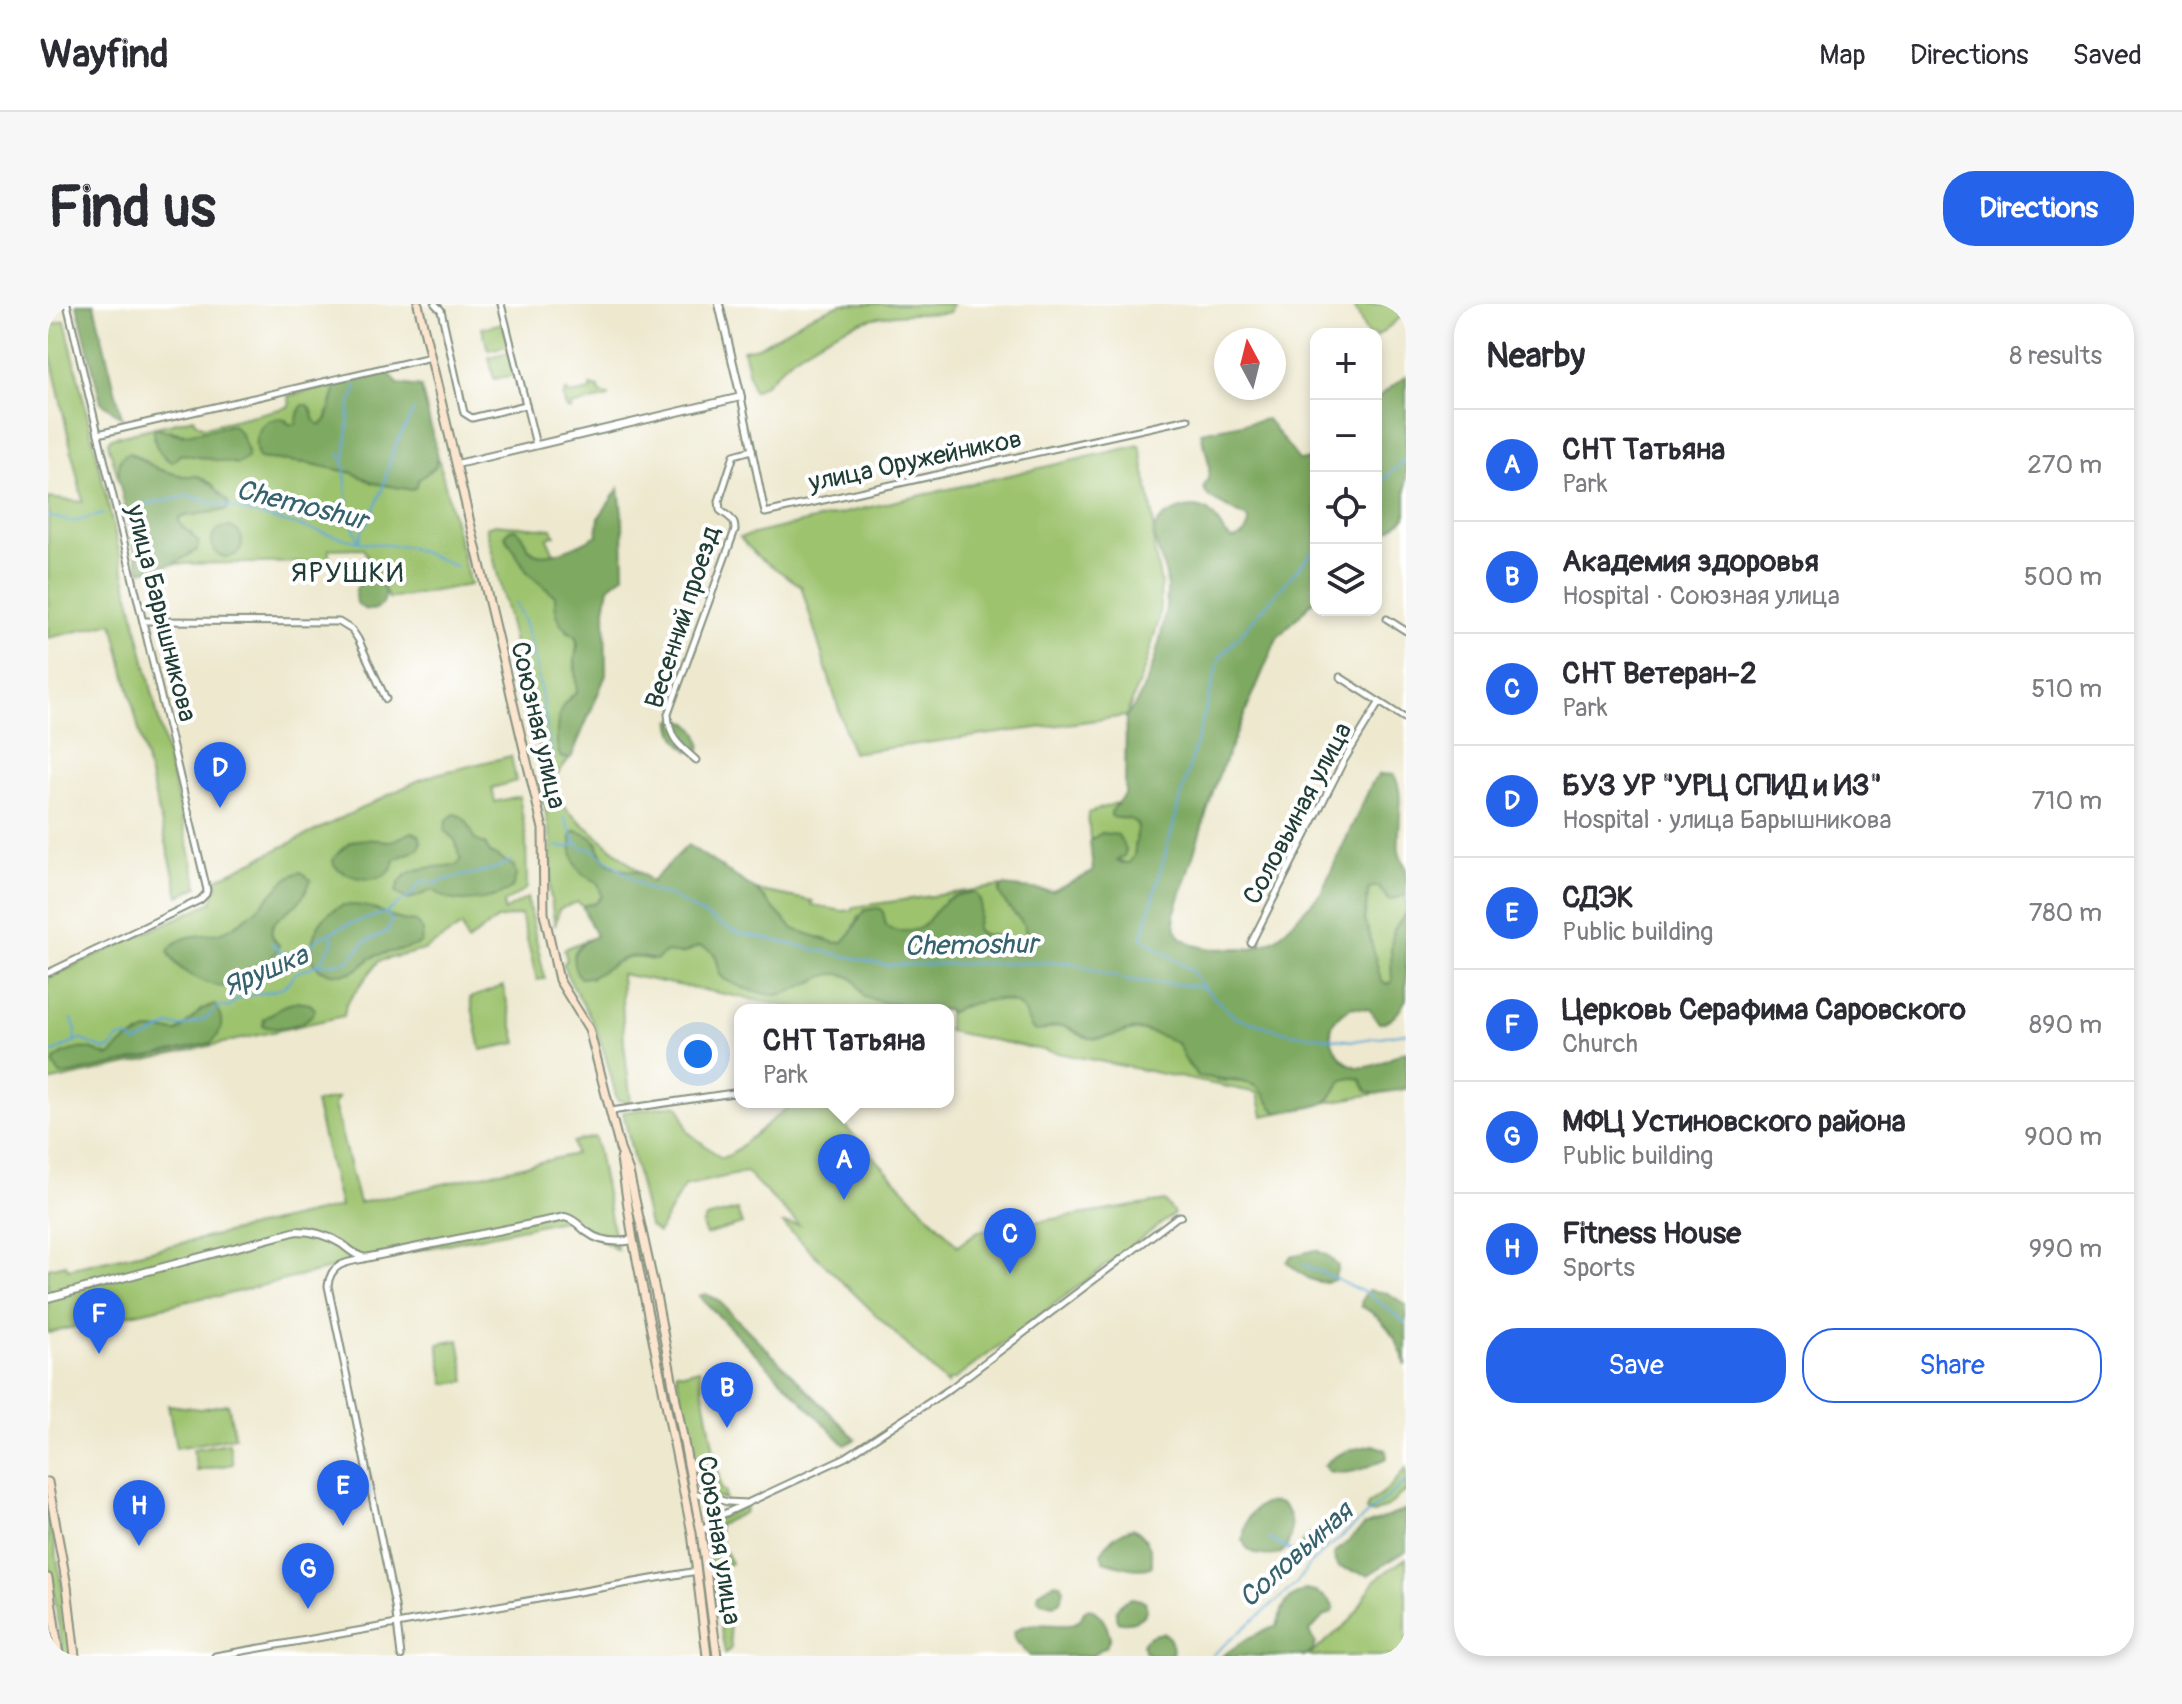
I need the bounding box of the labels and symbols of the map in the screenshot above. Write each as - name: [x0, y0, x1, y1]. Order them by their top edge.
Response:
- north arrow: [1214, 328, 1286, 400]
- street label: улица Оружейников: [805, 423, 1025, 499]
- water label: Chemoshur: [233, 472, 374, 539]
- street label: улица Барышникова: [118, 501, 203, 725]
- street label: Весенний проезд: [638, 522, 728, 712]
- district label: ЯРУШКИ: [291, 556, 405, 591]
- street label: Союзная улица: [503, 639, 573, 812]
- street label: Соловьиная улица: [1236, 717, 1359, 910]
- pin: D: [194, 742, 246, 808]
- water label: Chemoshur: [904, 927, 1041, 964]
- water label: Ярушка: [218, 937, 315, 1005]
- your location: [678, 1034, 718, 1074]
- pin: A: [818, 1134, 870, 1200]
- pin: C: [984, 1208, 1036, 1274]
- pin: F: [73, 1288, 125, 1354]
- pin: B: [701, 1362, 753, 1428]
- street label: Союзная улица: [690, 1453, 748, 1627]
- pin: E: [317, 1460, 369, 1526]
- pin: H: [113, 1480, 165, 1546]
- water label: Соловьиная: [1232, 1493, 1362, 1615]
- pin: G: [282, 1543, 334, 1609]

